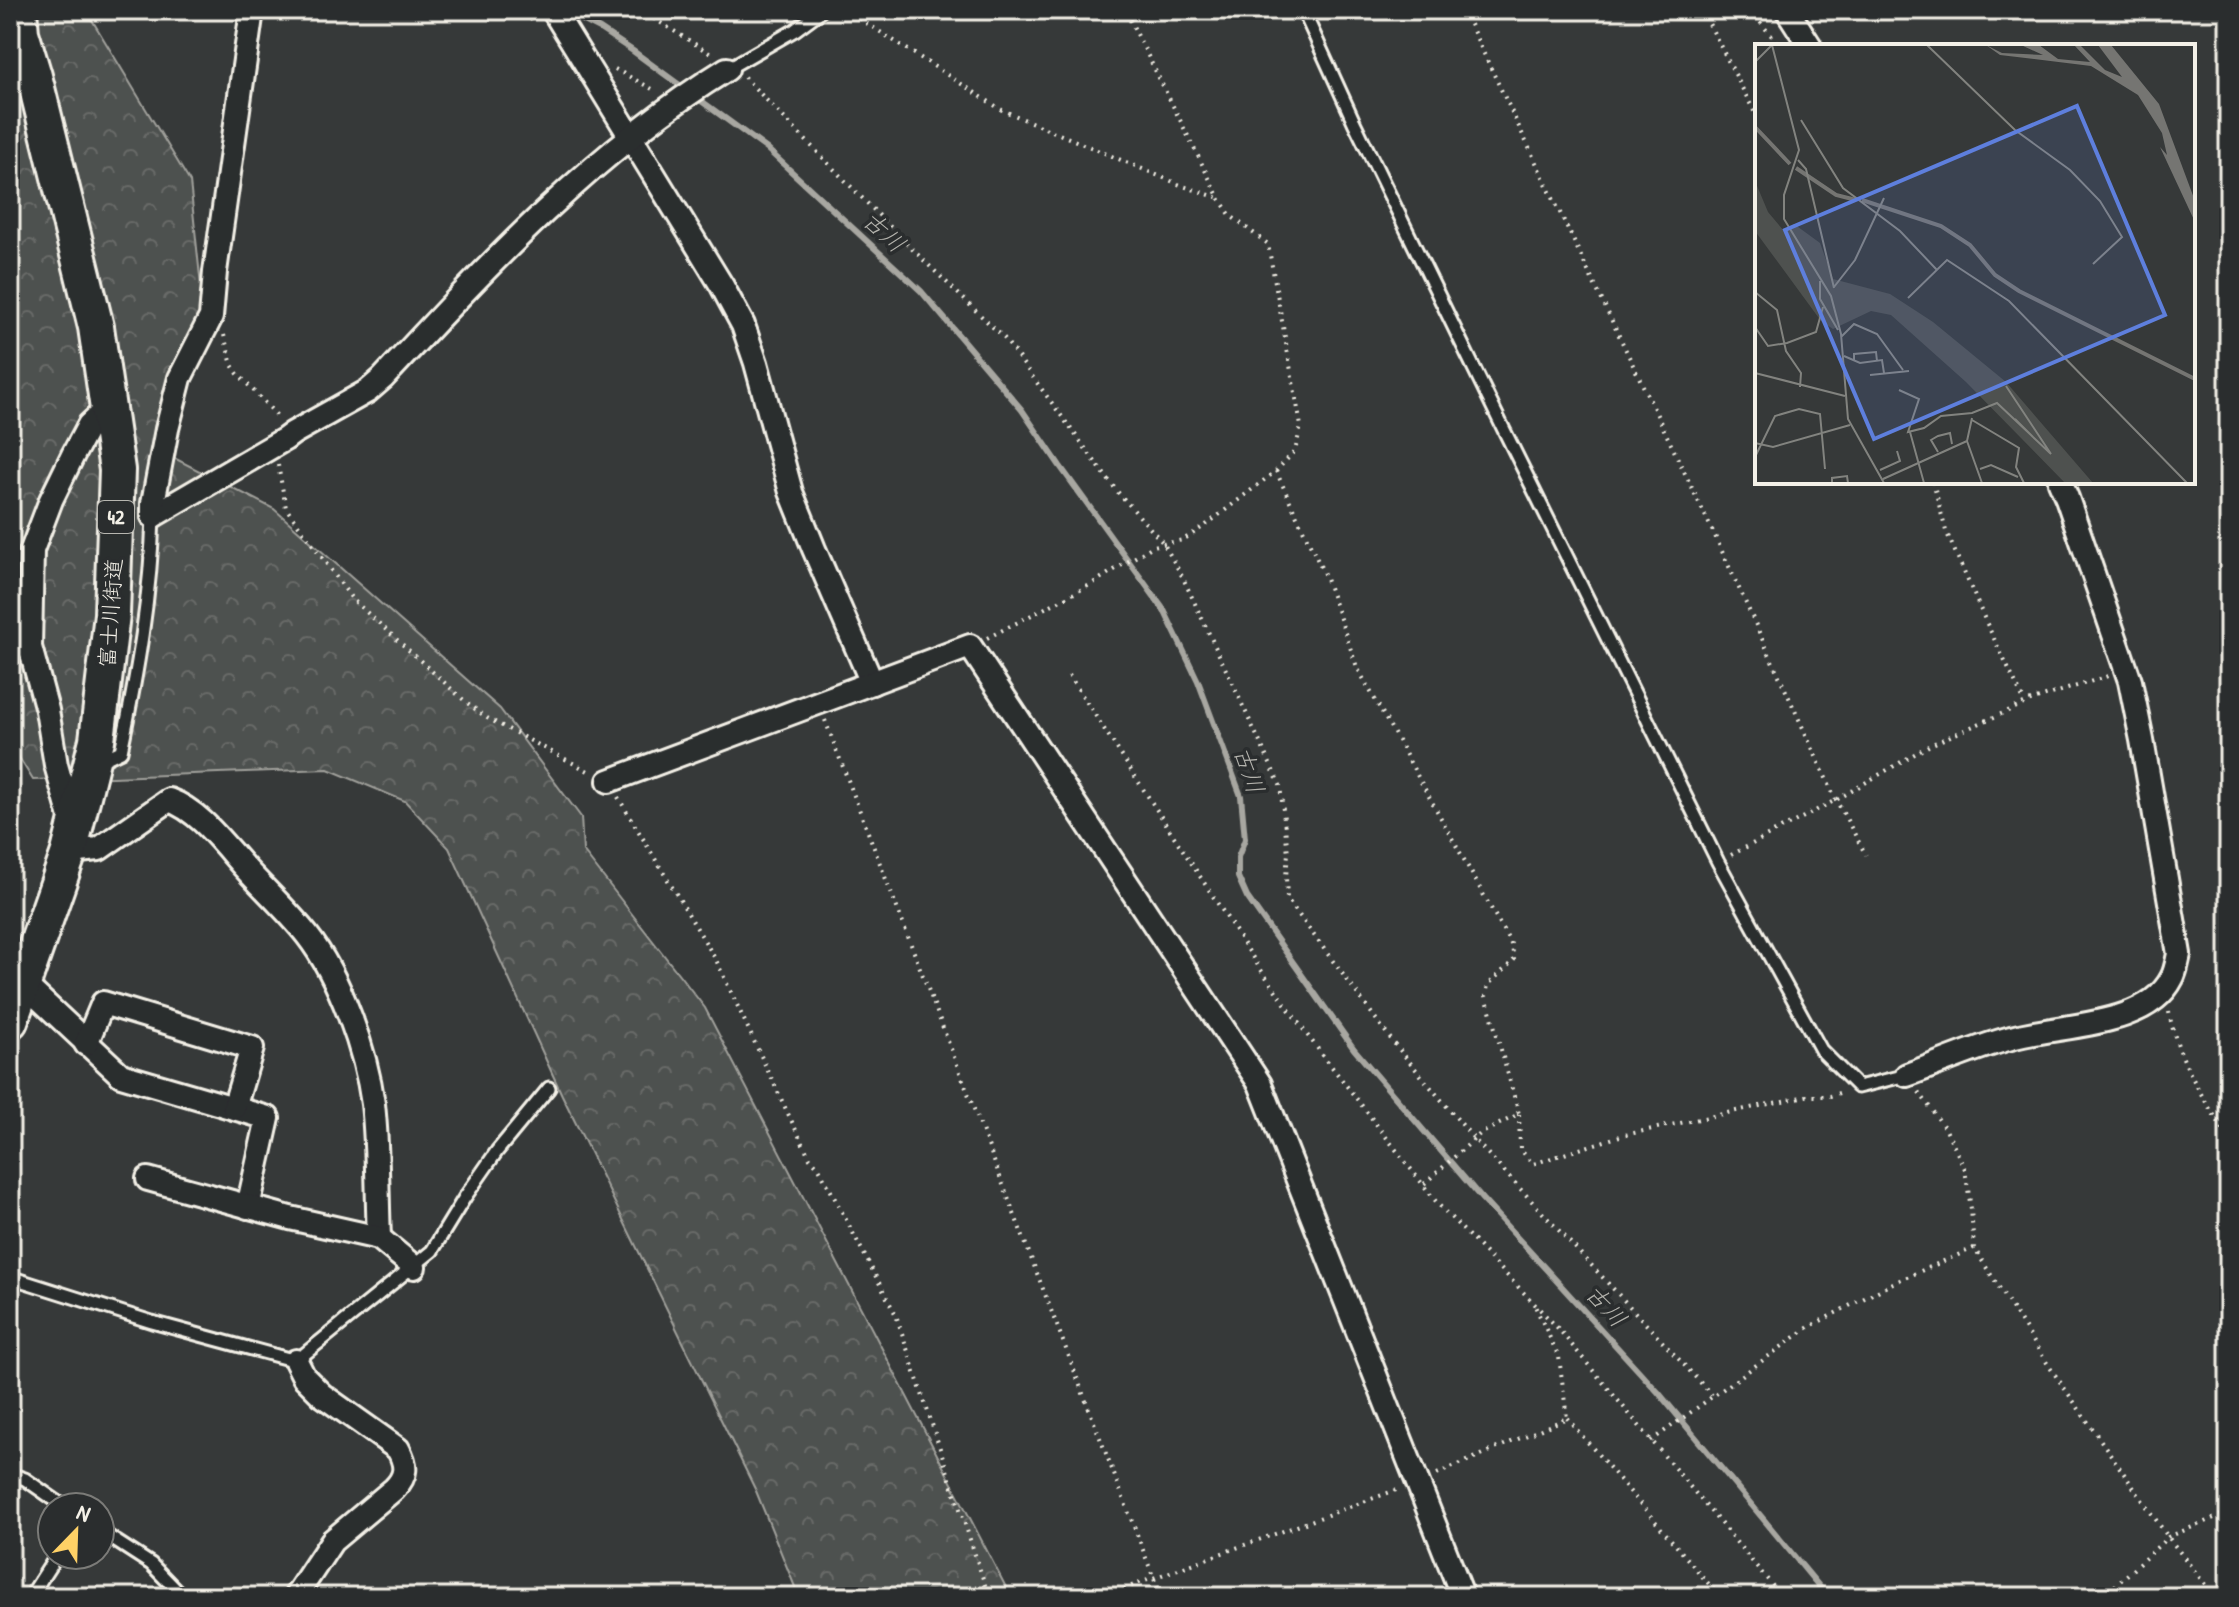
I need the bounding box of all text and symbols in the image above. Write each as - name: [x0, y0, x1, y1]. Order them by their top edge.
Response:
- inset map: [1755, 44, 2195, 484]
- water label: 古川: [856, 203, 913, 259]
- road number: 42: [98, 501, 134, 533]
- street label: 富士川街道: [91, 557, 129, 669]
- water label: 古川: [1227, 742, 1273, 797]
- water label: 古川: [1579, 1277, 1635, 1334]
- north arrow: [36, 1491, 116, 1571]
- text: N: [73, 1496, 95, 1529]

